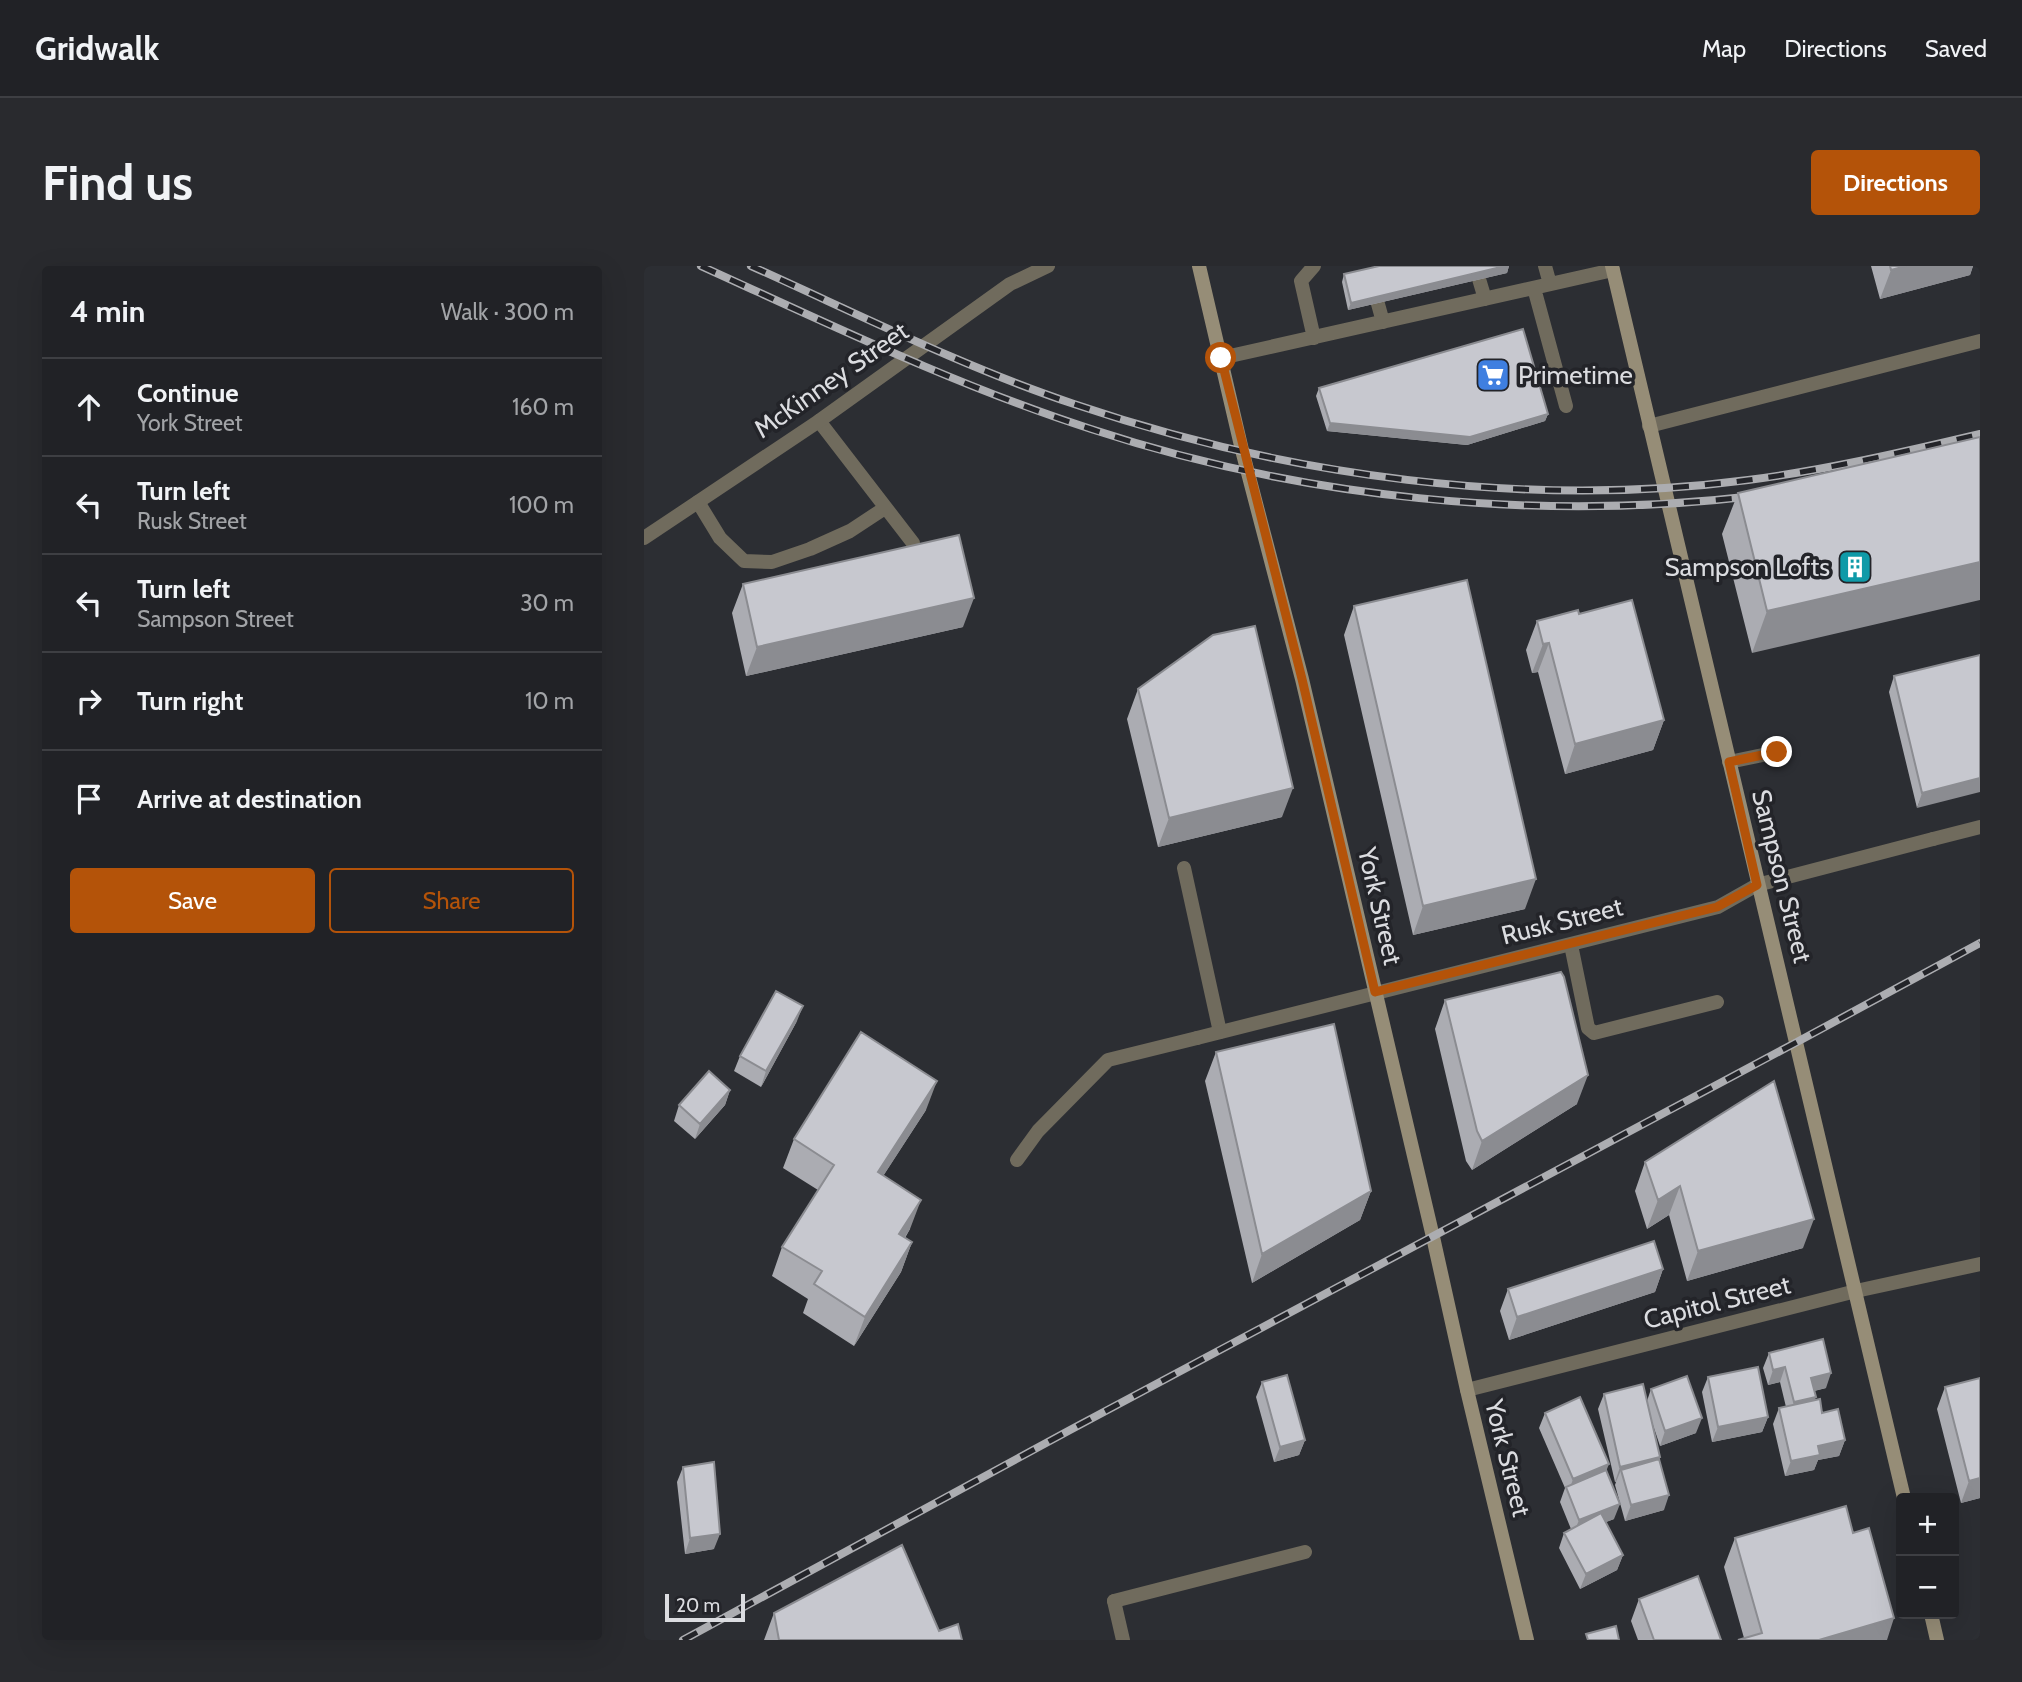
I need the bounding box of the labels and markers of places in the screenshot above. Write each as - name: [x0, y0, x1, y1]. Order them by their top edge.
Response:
- supermarket icon: Primetime: [1474, 356, 1512, 394]
- place label: Primetime: [1518, 359, 1633, 391]
- building icon: Sampson Lofts: [1836, 548, 1874, 586]
- place label: Sampson Lofts: [1665, 551, 1830, 583]

